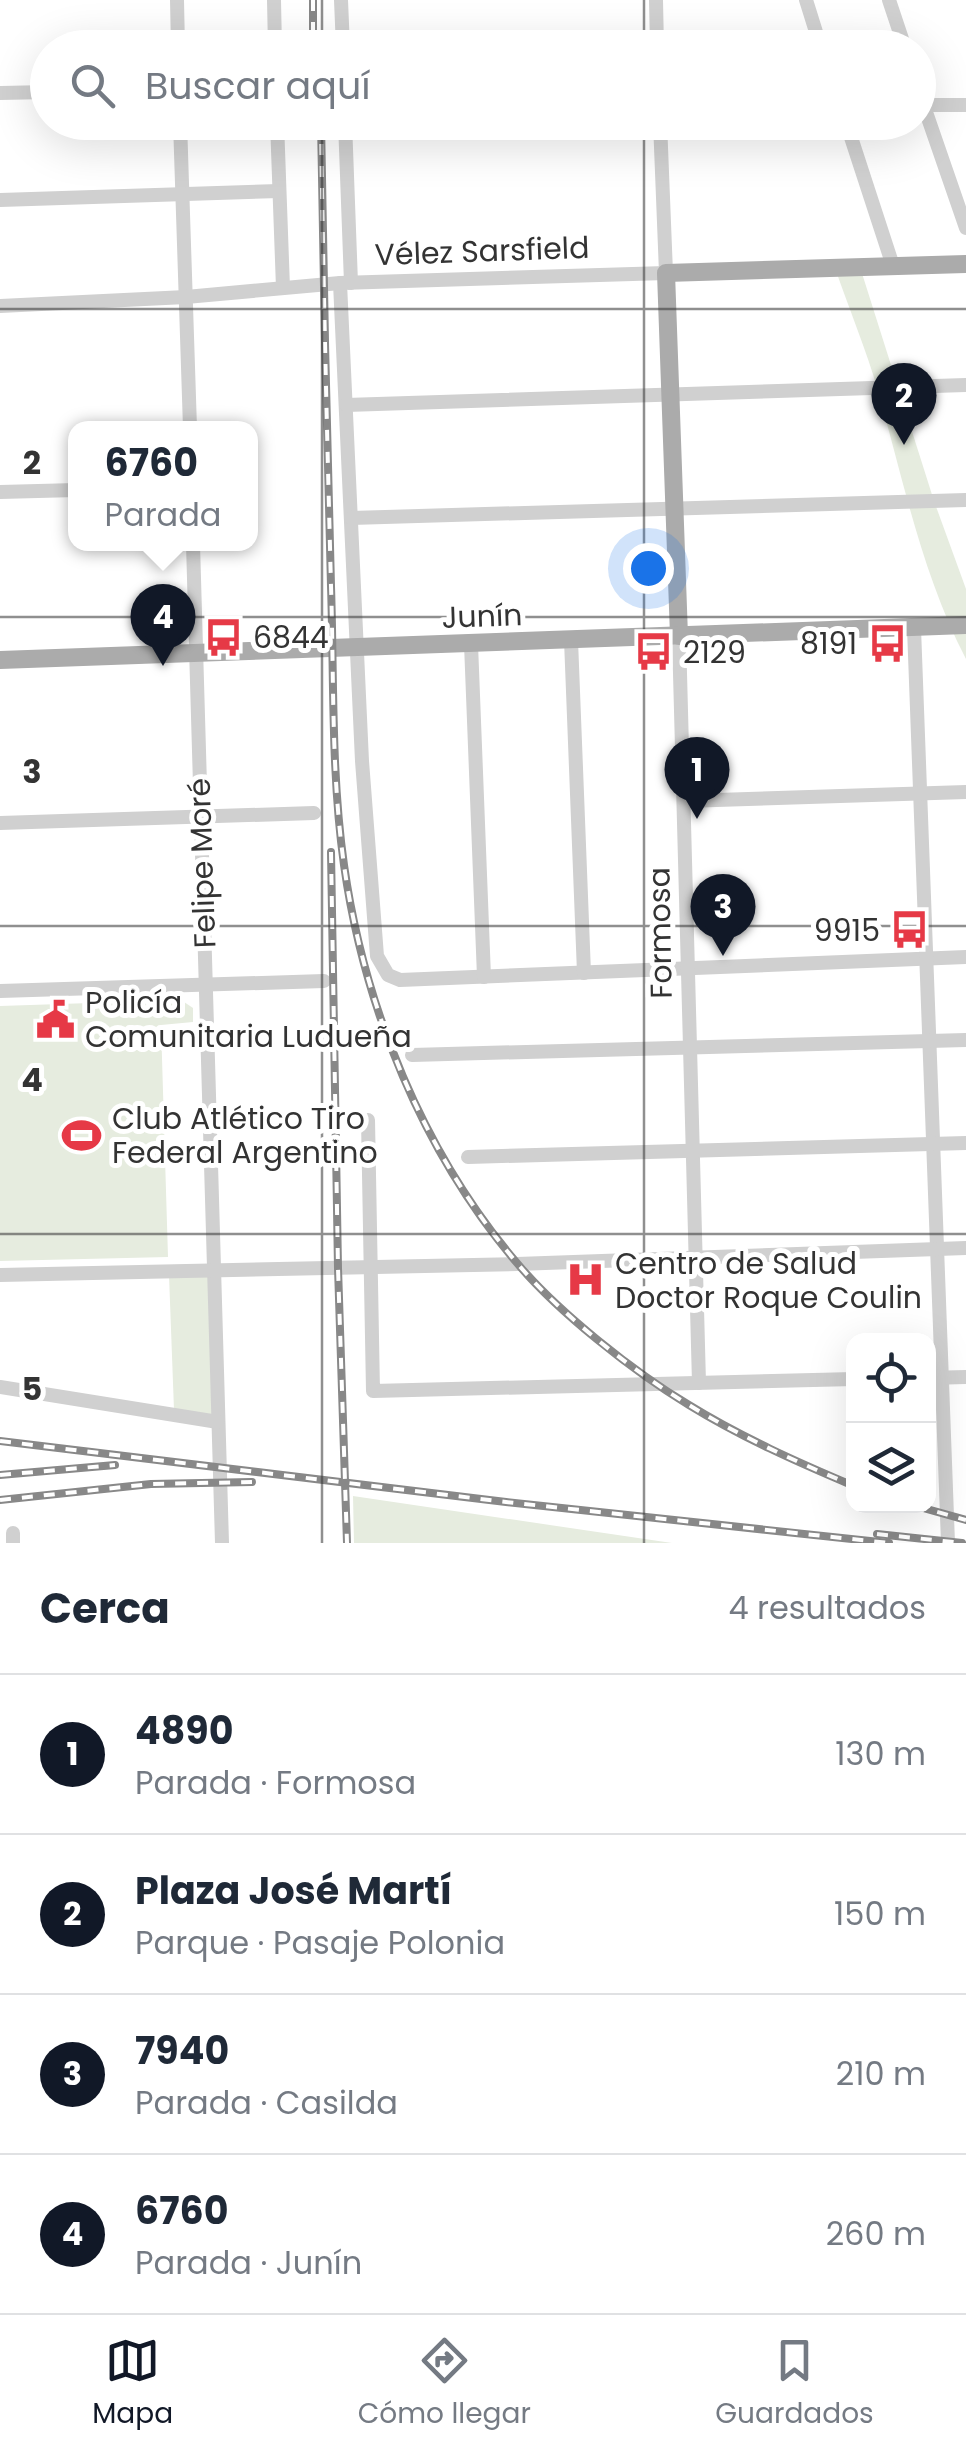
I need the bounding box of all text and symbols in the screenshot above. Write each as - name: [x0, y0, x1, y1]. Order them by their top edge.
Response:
- search box: [30, 30, 936, 140]
- icon: search: [65, 58, 120, 113]
- text: Buscar aquí: [145, 59, 371, 112]
- street label: Vélez Sarsfield: [374, 226, 590, 276]
- pin: 2: [872, 362, 936, 445]
- popup: [68, 421, 258, 551]
- text: 6760: [105, 436, 198, 489]
- text: 2: [23, 440, 41, 485]
- text: Parada: [105, 492, 222, 537]
- your location: [623, 543, 674, 594]
- pin: 4: [130, 584, 196, 666]
- street label: Junín: [441, 593, 523, 639]
- bus stop icon: 6844: [202, 616, 244, 658]
- place label: 6844: [253, 616, 329, 659]
- place label: 8191: [800, 622, 857, 665]
- bus stop icon: 8191: [866, 622, 908, 664]
- bus stop icon: 2129: [632, 631, 674, 673]
- place label: 2129: [683, 631, 746, 674]
- pin: 1: [664, 736, 730, 819]
- text: 3: [22, 749, 42, 794]
- street label: Felipe Moré: [178, 777, 226, 949]
- street label: Formosa: [637, 867, 683, 999]
- pin: 3: [690, 874, 756, 956]
- place label: 9915: [814, 909, 880, 952]
- bus stop icon: 9915: [889, 909, 931, 951]
- place label: Policía Comunitaria Ludueña: [85, 981, 412, 1058]
- public building icon: Policía Comunitaria Ludueña: [34, 998, 76, 1040]
- text: 4: [21, 1057, 43, 1102]
- place label: Club Atlético Tiro Federal Argentino: [112, 1097, 378, 1174]
- sports icon: Club Atlético Tiro Federal Argentino: [61, 1114, 103, 1156]
- place label: Centro de Salud Doctor Roque Coulin: [615, 1242, 922, 1319]
- hospital icon: Centro de Salud Doctor Roque Coulin: [564, 1259, 606, 1301]
- map controls: [846, 1333, 936, 1513]
- button: locate: [846, 1333, 936, 1423]
- text: 5: [22, 1366, 42, 1411]
- button: layers: [846, 1423, 936, 1513]
- text: Cerca: [40, 1579, 170, 1638]
- text: 4 resultados: [728, 1585, 926, 1630]
- text: 4890: [135, 1704, 234, 1757]
- text: 1: [66, 1731, 79, 1776]
- text: 130 m: [835, 1731, 926, 1776]
- text: Parada · Formosa: [135, 1760, 416, 1805]
- text: Plaza José Martí: [135, 1864, 452, 1917]
- text: 2: [63, 1891, 82, 1936]
- text: 150 m: [834, 1891, 926, 1936]
- text: Parque · Pasaje Polonia: [135, 1920, 505, 1965]
- text: 7940: [135, 2024, 229, 2077]
- text: 3: [63, 2051, 82, 2096]
- text: 210 m: [836, 2051, 926, 2096]
- text: Parada · Casilda: [135, 2080, 398, 2125]
- text: 6760: [135, 2184, 229, 2237]
- text: 4: [62, 2211, 83, 2256]
- text: 260 m: [826, 2211, 926, 2256]
- text: Parada · Junín: [135, 2240, 362, 2285]
- tab: Mapa: [92, 2333, 173, 2435]
- tab: Cómo llegar: [358, 2333, 531, 2435]
- tab: Guardados: [715, 2333, 874, 2435]

